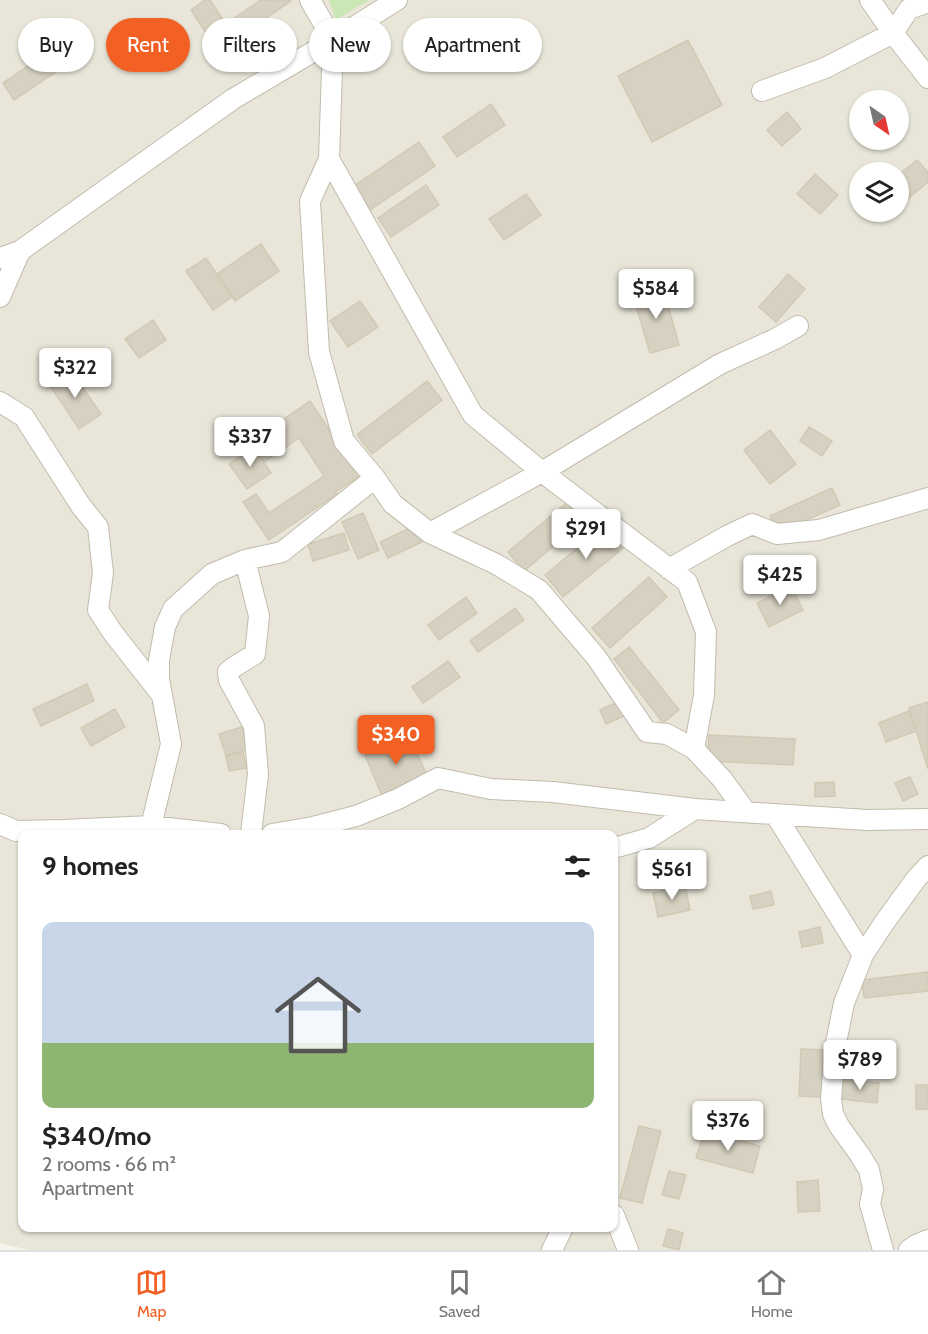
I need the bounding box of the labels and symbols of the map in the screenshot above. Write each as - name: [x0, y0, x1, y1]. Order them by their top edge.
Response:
- north arrow: [849, 90, 909, 150]
- pin: $584: [620, 269, 692, 320]
- pin: $322: [39, 348, 111, 399]
- pin: $337: [214, 417, 286, 468]
- pin: $291: [550, 509, 622, 560]
- pin: $425: [744, 555, 816, 606]
- pin: $340: [360, 715, 432, 766]
- pin: $561: [636, 850, 708, 901]
- pin: $789: [824, 1040, 896, 1091]
- pin: $376: [692, 1101, 764, 1152]

